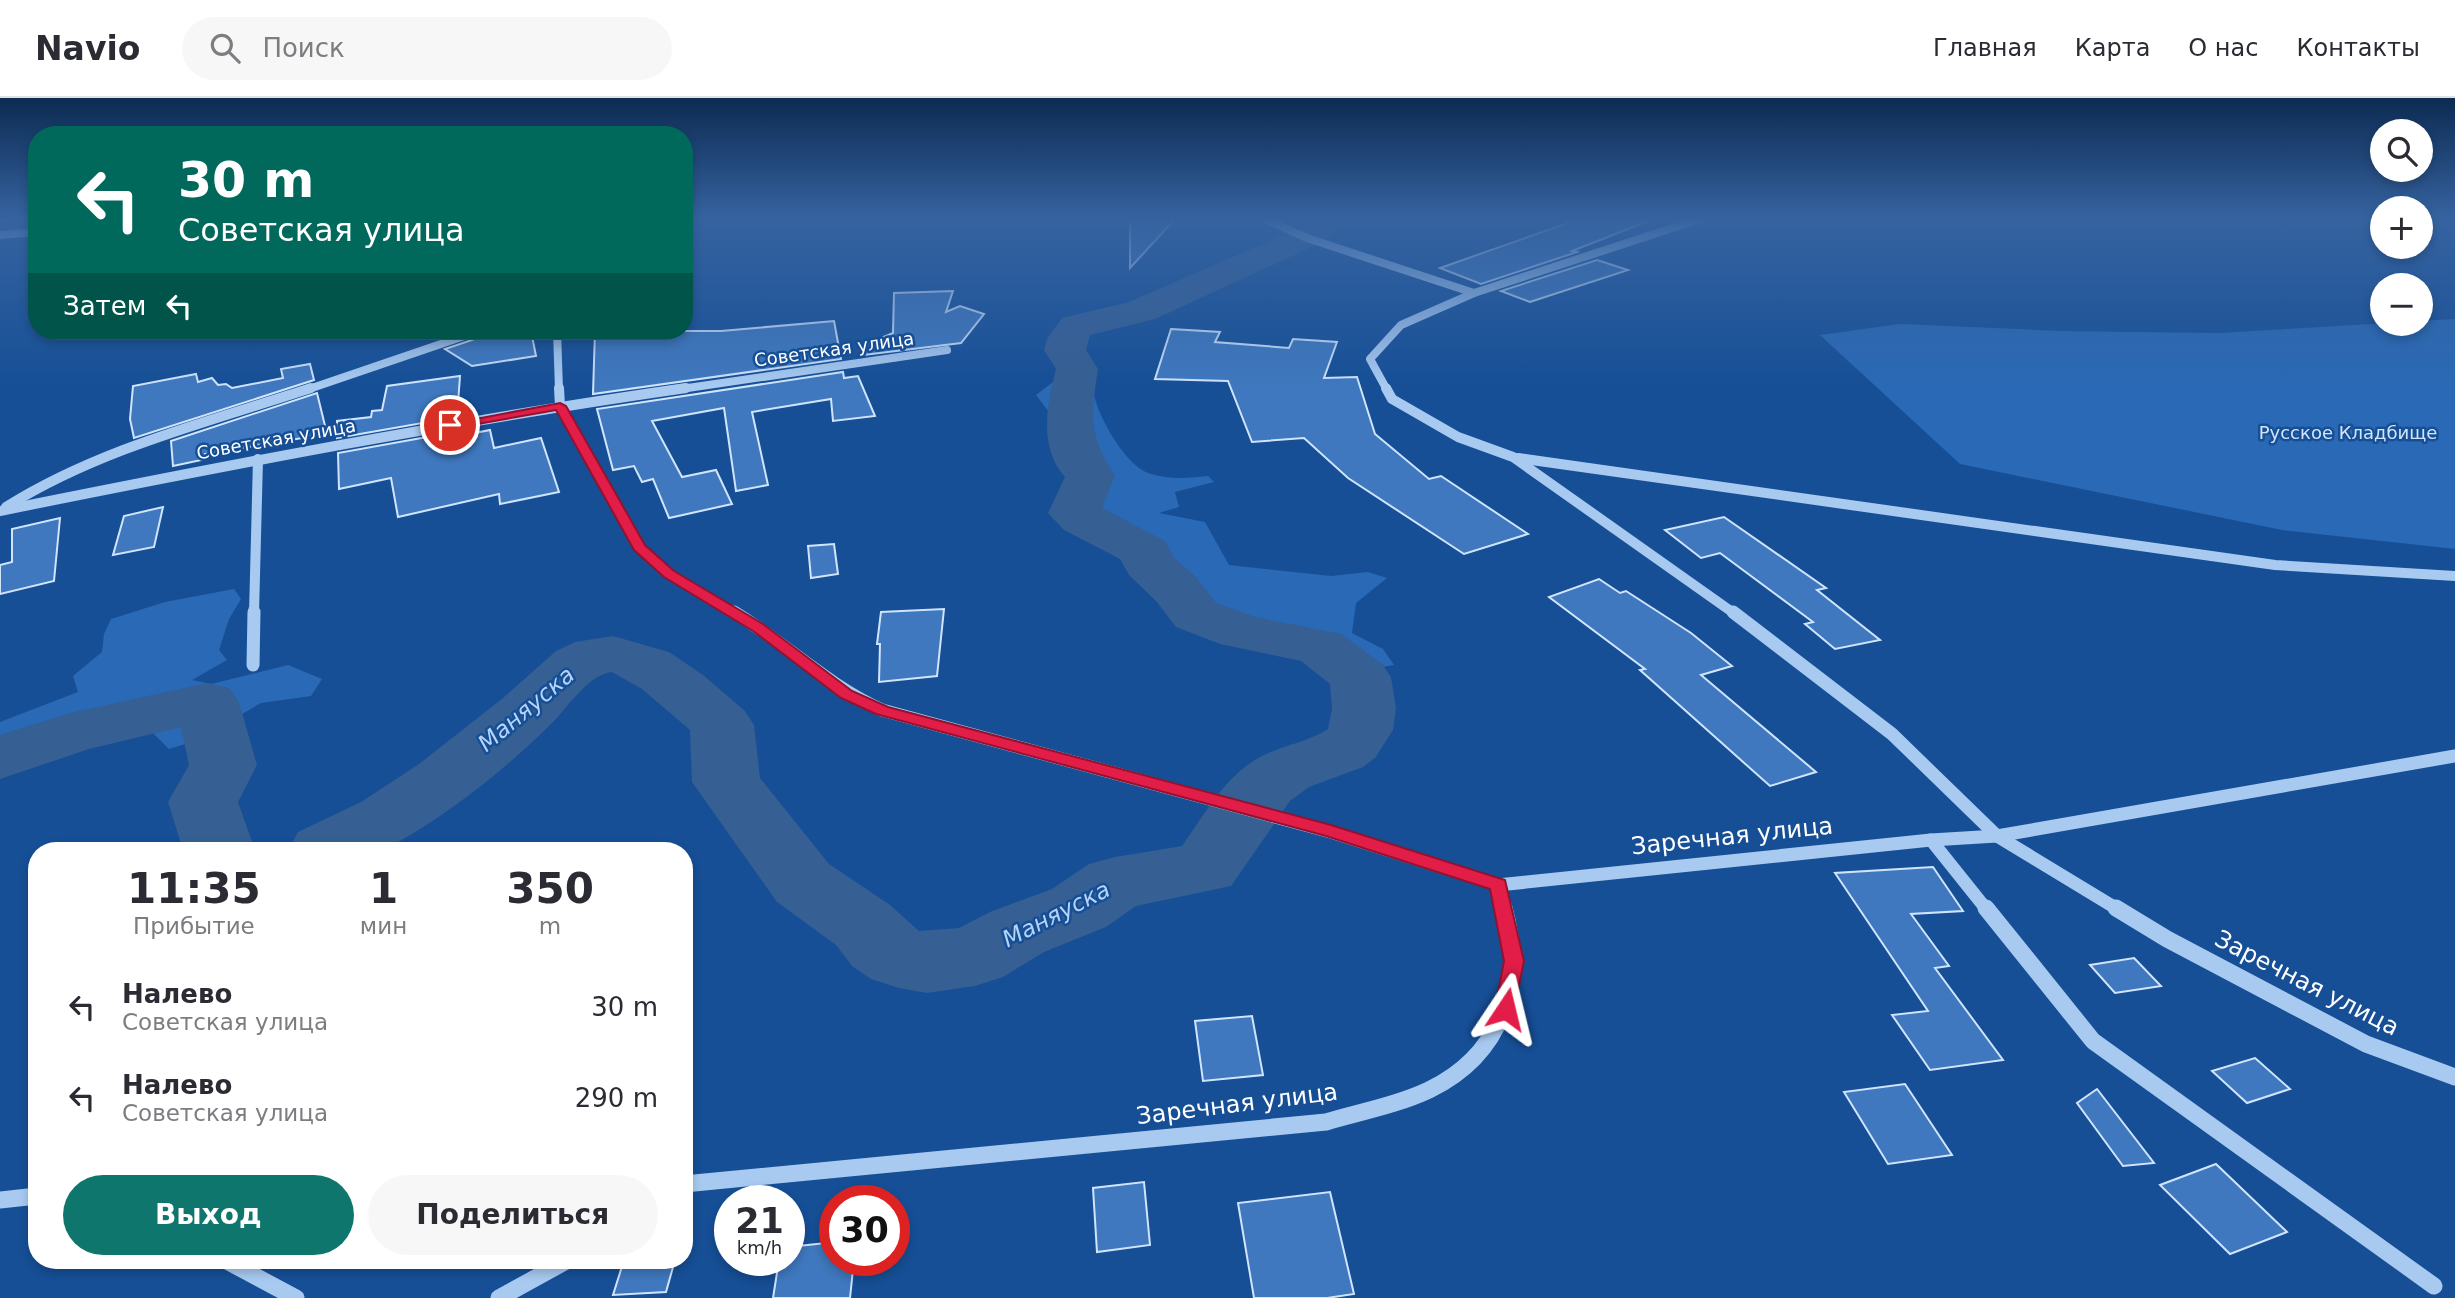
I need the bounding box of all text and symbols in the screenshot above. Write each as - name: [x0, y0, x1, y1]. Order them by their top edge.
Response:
- search box: [182, 17, 672, 80]
- text: Navio: [35, 29, 140, 68]
- icon: search: [206, 29, 244, 67]
- text: Поиск: [262, 33, 345, 63]
- text: Главная: [1933, 34, 2037, 62]
- text: Карта: [2075, 34, 2150, 62]
- text: О нас: [2188, 34, 2258, 62]
- text: Контакты: [2296, 34, 2420, 62]
- map controls: [2370, 119, 2433, 336]
- button: search: [2370, 119, 2433, 182]
- text: 30 m: [178, 152, 314, 209]
- icon: left: [63, 154, 154, 245]
- button: +: [2370, 196, 2433, 259]
- text: Советская улица: [178, 211, 465, 249]
- button: −: [2370, 273, 2433, 336]
- icon: left: [160, 287, 198, 325]
- text: Затем: [63, 291, 146, 321]
- street label: Советская улица: [753, 327, 915, 371]
- pin: [420, 395, 480, 455]
- icon: arrive: [431, 406, 469, 444]
- street label: Советская улица: [195, 415, 357, 463]
- park label: Русское Кладбище: [2259, 422, 2437, 443]
- water label: Маняуска: [473, 661, 579, 757]
- street label: Заречная улица: [1630, 811, 1834, 861]
- text: 11:35: [127, 864, 261, 913]
- text: 1: [369, 864, 398, 913]
- text: 350: [506, 864, 594, 913]
- water label: Маняуска: [998, 876, 1114, 952]
- text: Прибытие: [133, 913, 255, 939]
- text: мин: [360, 913, 407, 939]
- text: m: [539, 913, 561, 939]
- street label: Заречная улица: [2210, 924, 2404, 1042]
- position arrow: [1469, 972, 1543, 1046]
- text: Налево: [122, 979, 232, 1009]
- icon: left: [63, 988, 101, 1026]
- text: 30 m: [591, 992, 658, 1022]
- text: Советская улица: [122, 1009, 328, 1035]
- text: Налево: [122, 1070, 232, 1100]
- street label: Заречная улица: [1135, 1078, 1339, 1130]
- icon: left: [63, 1079, 101, 1117]
- text: 290 m: [575, 1083, 658, 1113]
- text: Советская улица: [122, 1100, 328, 1126]
- button: Выход: [63, 1175, 354, 1255]
- button: Поделиться: [368, 1175, 658, 1255]
- speed limit sign: 30: [819, 1185, 910, 1276]
- text: 21: [735, 1201, 784, 1241]
- text: km/h: [737, 1237, 782, 1258]

